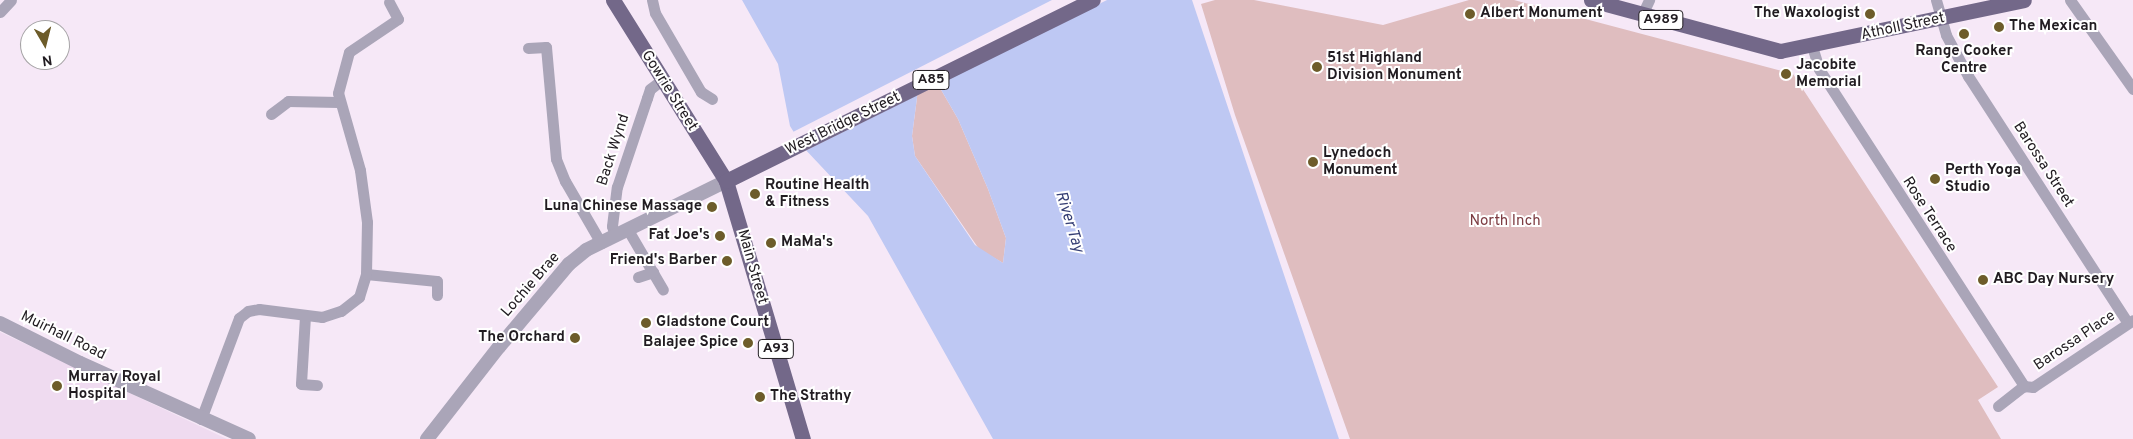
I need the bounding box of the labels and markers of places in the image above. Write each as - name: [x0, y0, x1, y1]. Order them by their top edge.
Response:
- place label: Albert Monument: [1480, 5, 1603, 23]
- place label: The Waxologist: [1754, 5, 1860, 23]
- marker: Albert Monument: [1464, 8, 1476, 20]
- marker: The Waxologist: [1864, 8, 1876, 20]
- place label: The Mexican: [2009, 18, 2097, 36]
- marker: The Mexican: [1993, 21, 2005, 33]
- marker: Range Cooker Centre: [1958, 28, 1970, 40]
- place label: Range Cooker Centre: [1915, 42, 2013, 77]
- place label: 51st Highland Division Monument: [1327, 49, 1462, 84]
- place label: Jacobite Memorial: [1796, 56, 1861, 91]
- marker: 51st Highland Division Monument: [1311, 61, 1323, 73]
- marker: Jacobite Memorial: [1780, 68, 1792, 80]
- place label: Lynedoch Monument: [1323, 144, 1397, 179]
- marker: Lynedoch Monument: [1307, 156, 1319, 168]
- place label: Perth Yoga Studio: [1945, 161, 2022, 196]
- marker: Perth Yoga Studio: [1929, 173, 1941, 185]
- place label: Routine Health & Fitness: [765, 176, 869, 211]
- marker: Routine Health & Fitness: [749, 188, 761, 200]
- place label: Luna Chinese Massage: [544, 198, 702, 216]
- marker: Luna Chinese Massage: [706, 201, 718, 213]
- place label: Fat Joe's: [649, 227, 710, 245]
- marker: Fat Joe's: [714, 230, 726, 242]
- place label: MaMa's: [781, 234, 833, 252]
- marker: MaMa's: [765, 237, 777, 249]
- place label: Friend's Barber: [610, 252, 717, 270]
- marker: Friend's Barber: [721, 255, 733, 267]
- place label: ABC Day Nursery: [1993, 271, 2114, 289]
- marker: ABC Day Nursery: [1977, 274, 1989, 286]
- place label: Gladstone Court: [656, 314, 769, 332]
- marker: Gladstone Court: [640, 317, 652, 329]
- place label: The Orchard: [478, 329, 565, 347]
- marker: The Orchard: [569, 332, 581, 344]
- place label: Balajee Spice: [643, 334, 738, 352]
- marker: Balajee Spice: [742, 337, 754, 349]
- place label: Murray Royal Hospital: [68, 368, 161, 403]
- marker: Murray Royal Hospital: [50, 379, 64, 393]
- place label: The Strathy: [770, 388, 852, 406]
- marker: The Strathy: [754, 391, 766, 403]

